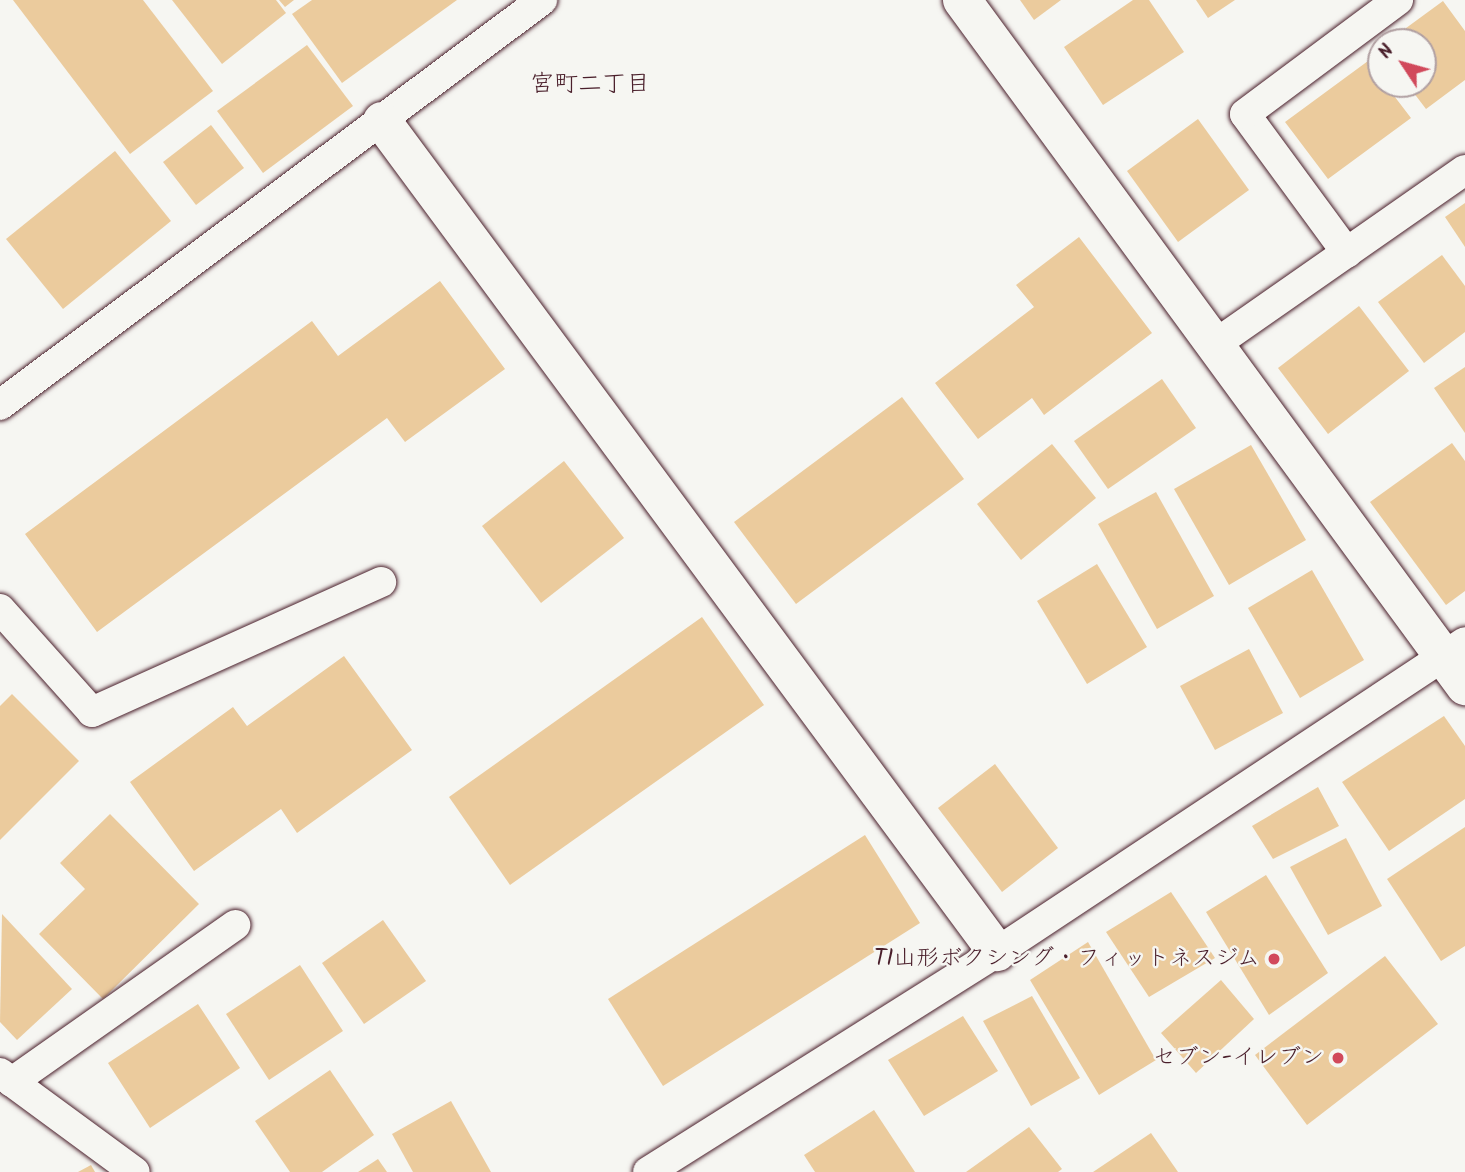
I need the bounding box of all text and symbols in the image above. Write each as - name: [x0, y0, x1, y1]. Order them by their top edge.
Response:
- north arrow: [1367, 28, 1437, 98]
- text: N: [1371, 38, 1402, 66]
- district label: 宮町二丁目: [530, 71, 650, 99]
- place label: TI山形ボクシング・フィットネスジム: [873, 945, 1260, 973]
- marker: TI山形ボクシング・フィットネスジム: [1266, 951, 1282, 967]
- place label: セブン-イレブン: [1152, 1044, 1324, 1072]
- marker: セブン-イレブン: [1330, 1050, 1346, 1066]

